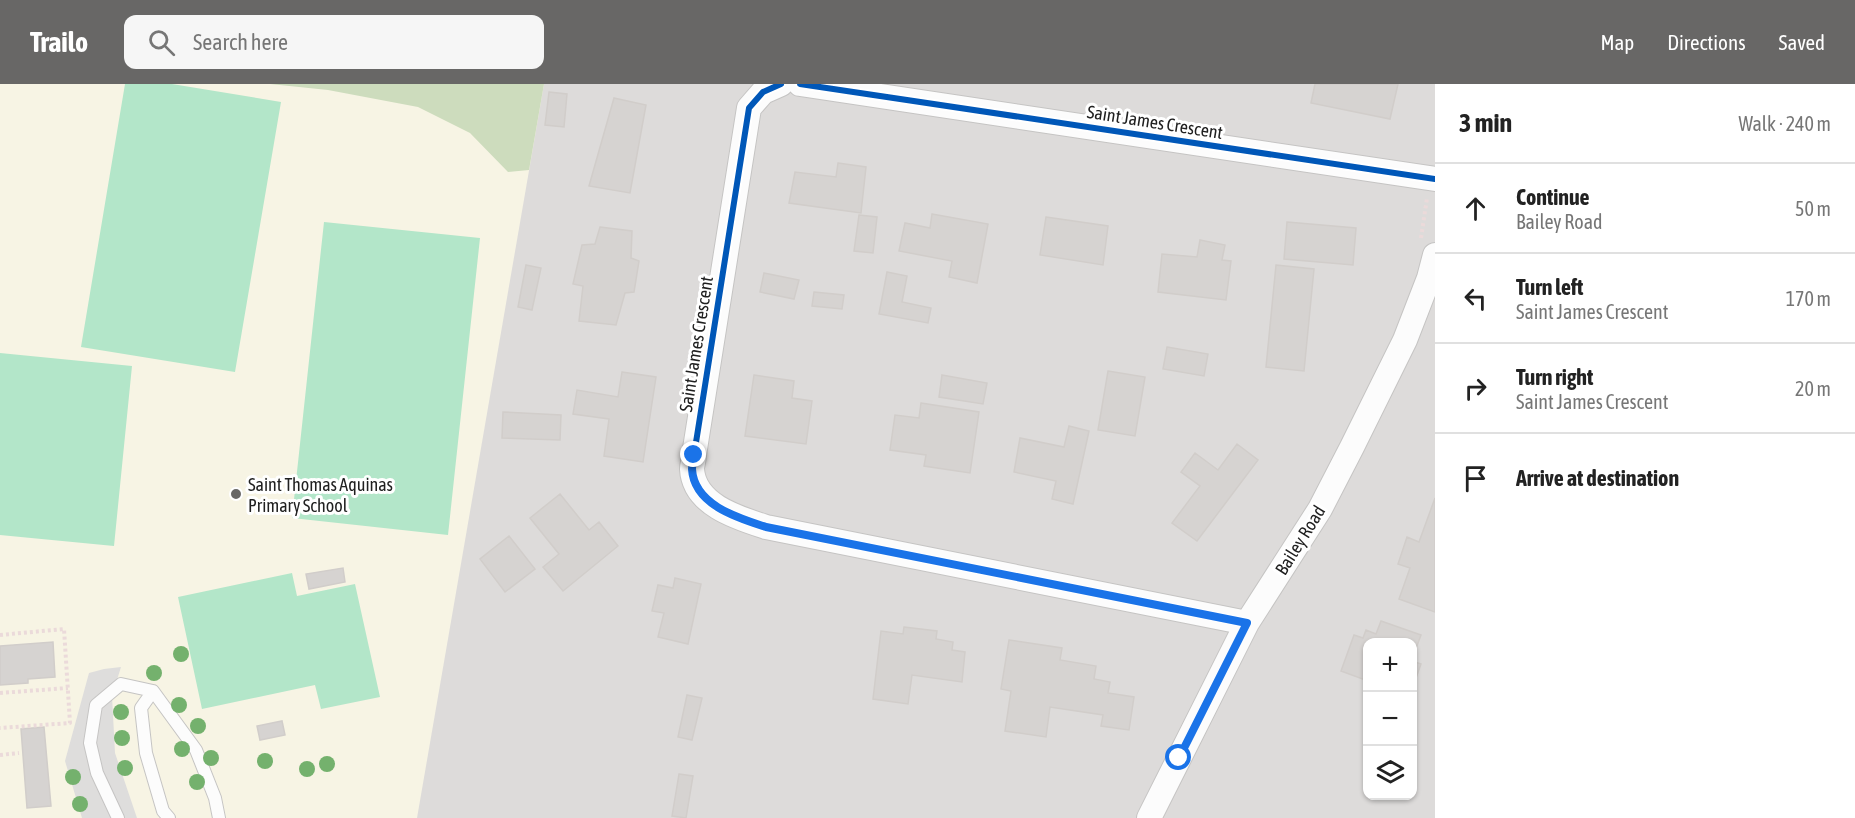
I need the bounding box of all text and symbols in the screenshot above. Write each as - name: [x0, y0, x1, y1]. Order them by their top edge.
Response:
- search box: [124, 15, 544, 69]
- text: Trailo: [30, 26, 88, 58]
- icon: search: [145, 26, 178, 59]
- text: Search here: [193, 29, 288, 55]
- text: Map: [1600, 30, 1634, 54]
- text: Directions: [1667, 30, 1746, 54]
- text: Saved: [1779, 30, 1825, 54]
- street label: Saint James Crescent: [1086, 101, 1224, 143]
- text: 3 min: [1459, 108, 1512, 138]
- text: Walk · 240 m: [1739, 112, 1831, 135]
- text: Continue: [1516, 184, 1590, 210]
- icon: ahead: [1459, 192, 1492, 225]
- text: 50 m: [1795, 197, 1831, 220]
- text: Bailey Road: [1516, 210, 1603, 233]
- text: Turn left: [1516, 274, 1583, 300]
- street label: Saint James Crescent: [675, 275, 717, 413]
- icon: left: [1459, 282, 1492, 315]
- text: 170 m: [1786, 287, 1831, 310]
- text: Saint James Crescent: [1516, 300, 1668, 323]
- text: Turn right: [1516, 364, 1593, 390]
- icon: right: [1459, 372, 1492, 405]
- text: 20 m: [1795, 377, 1831, 400]
- text: Saint James Crescent: [1516, 390, 1668, 413]
- route end: [680, 441, 706, 467]
- icon: arrive: [1459, 462, 1492, 495]
- text: Arrive at destination: [1516, 465, 1679, 491]
- place label: Saint Thomas Aquinas Primary School: [248, 474, 393, 516]
- marker: Saint Thomas Aquinas Primary School: [229, 487, 243, 501]
- street label: Bailey Road: [1270, 501, 1330, 579]
- map controls: [1363, 638, 1417, 800]
- button: +: [1363, 638, 1417, 692]
- button: −: [1363, 692, 1417, 746]
- route start: [1165, 744, 1191, 770]
- button: layers: [1363, 746, 1417, 800]

